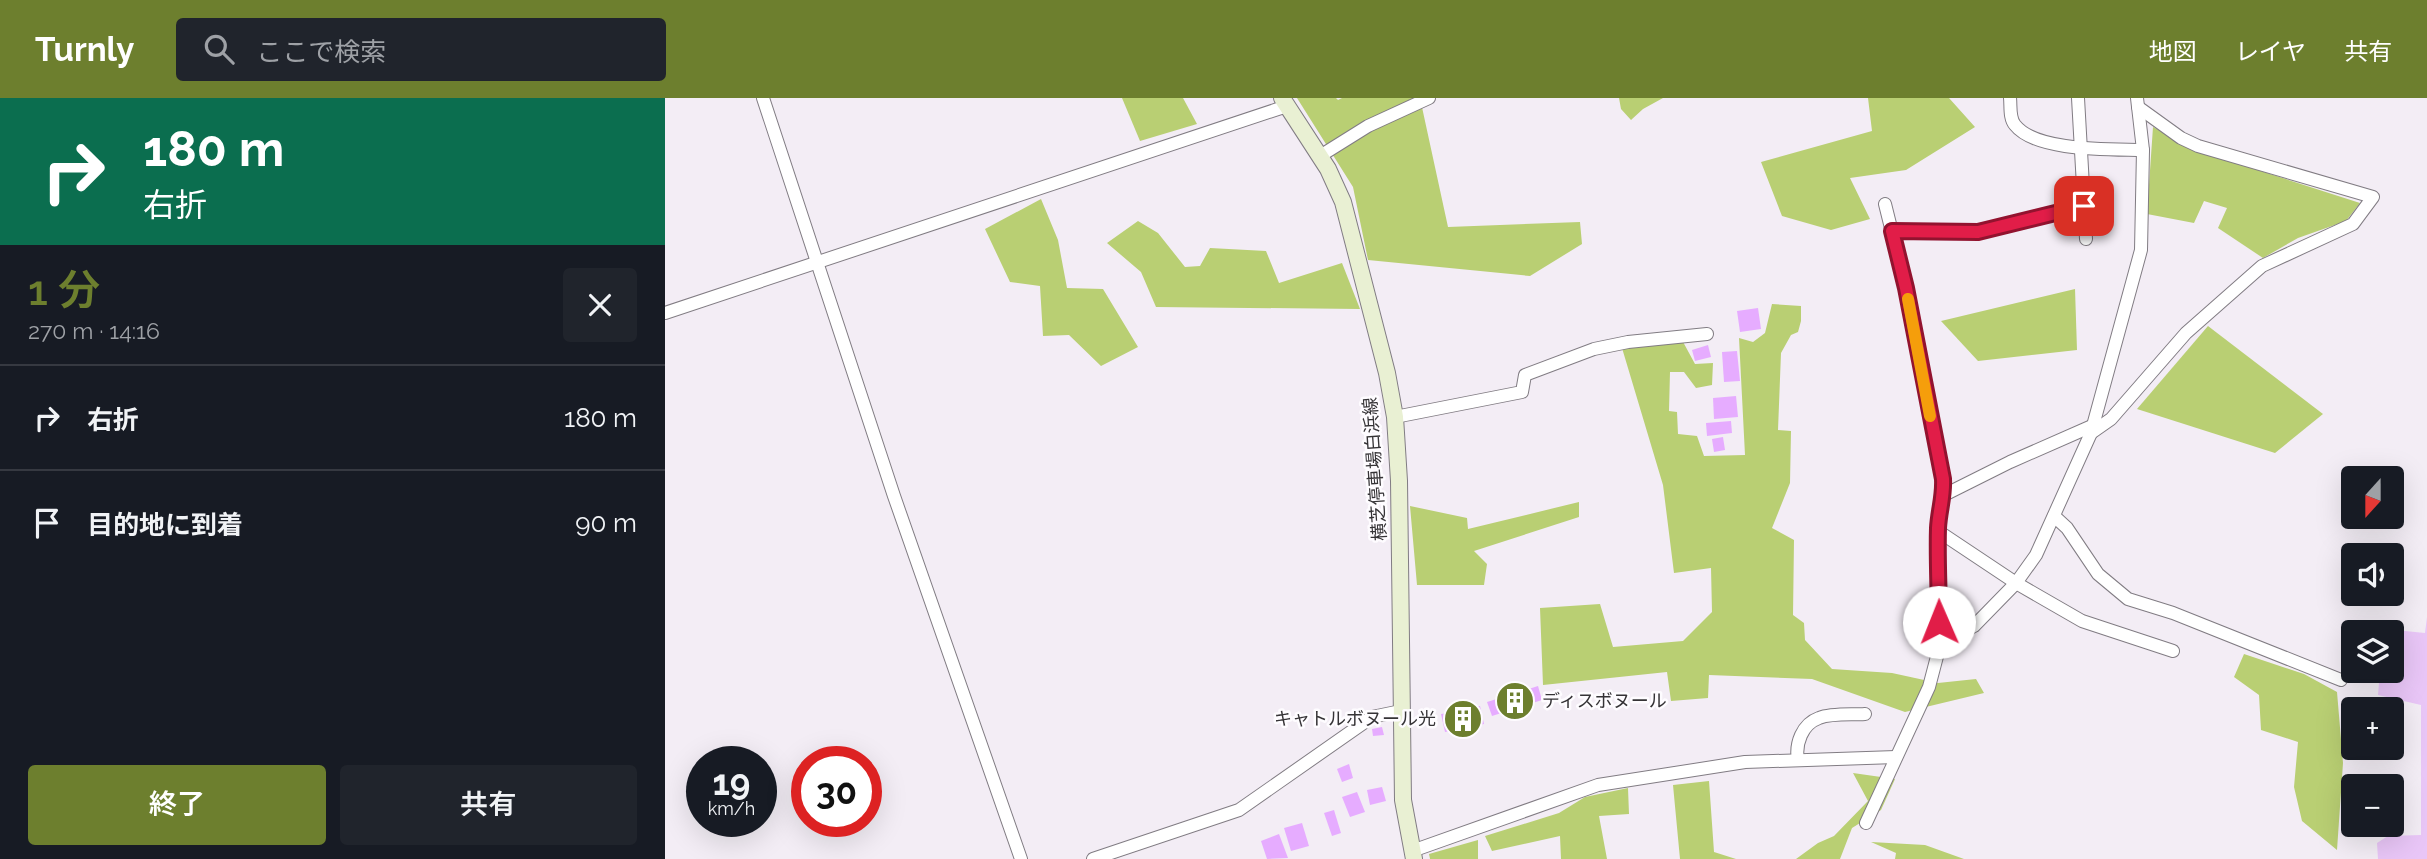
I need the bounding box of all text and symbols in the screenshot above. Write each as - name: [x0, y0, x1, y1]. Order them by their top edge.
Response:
- search box: [176, 18, 666, 81]
- text: Turnly: [35, 30, 134, 69]
- icon: search: [200, 30, 238, 68]
- text: ここで検索: [256, 37, 386, 67]
- text: 地図: [2149, 37, 2197, 66]
- text: レイヤ: [2235, 37, 2306, 66]
- text: 共有: [2344, 37, 2392, 66]
- text: 180 m: [143, 120, 284, 177]
- icon: right: [28, 126, 119, 217]
- pin: [2054, 176, 2114, 236]
- text: 右折: [143, 186, 207, 223]
- icon: arrive: [2065, 187, 2103, 225]
- text: 1 分: [28, 266, 100, 315]
- button: close: [563, 268, 637, 342]
- text: 270 m · 14:16: [28, 317, 160, 344]
- street label: 横芝停車場白浜線: [1359, 396, 1390, 542]
- icon: right: [28, 399, 66, 437]
- text: 180 m: [564, 403, 637, 433]
- text: 右折: [87, 405, 139, 435]
- north arrow: [2341, 466, 2405, 528]
- map controls: [2341, 466, 2404, 837]
- icon: arrive: [28, 504, 66, 542]
- text: 90 m: [575, 508, 637, 538]
- text: 目的地に到着: [87, 510, 243, 540]
- button: sound: [2341, 543, 2404, 606]
- position arrow: [1902, 585, 1976, 659]
- button: layers: [2341, 620, 2404, 683]
- building icon: ディスボヌール: [1494, 680, 1536, 722]
- place label: ディスボヌール: [1542, 690, 1667, 711]
- button: +: [2341, 697, 2404, 760]
- building icon: キャトルボヌール光: [1442, 698, 1484, 740]
- place label: キャトルボヌール光: [1274, 708, 1436, 729]
- speed limit sign: 30: [791, 746, 882, 837]
- text: 19: [713, 762, 750, 803]
- button: 終了: [28, 765, 326, 845]
- button: 共有: [340, 765, 637, 845]
- button: −: [2341, 774, 2404, 837]
- text: km/h: [708, 798, 755, 819]

